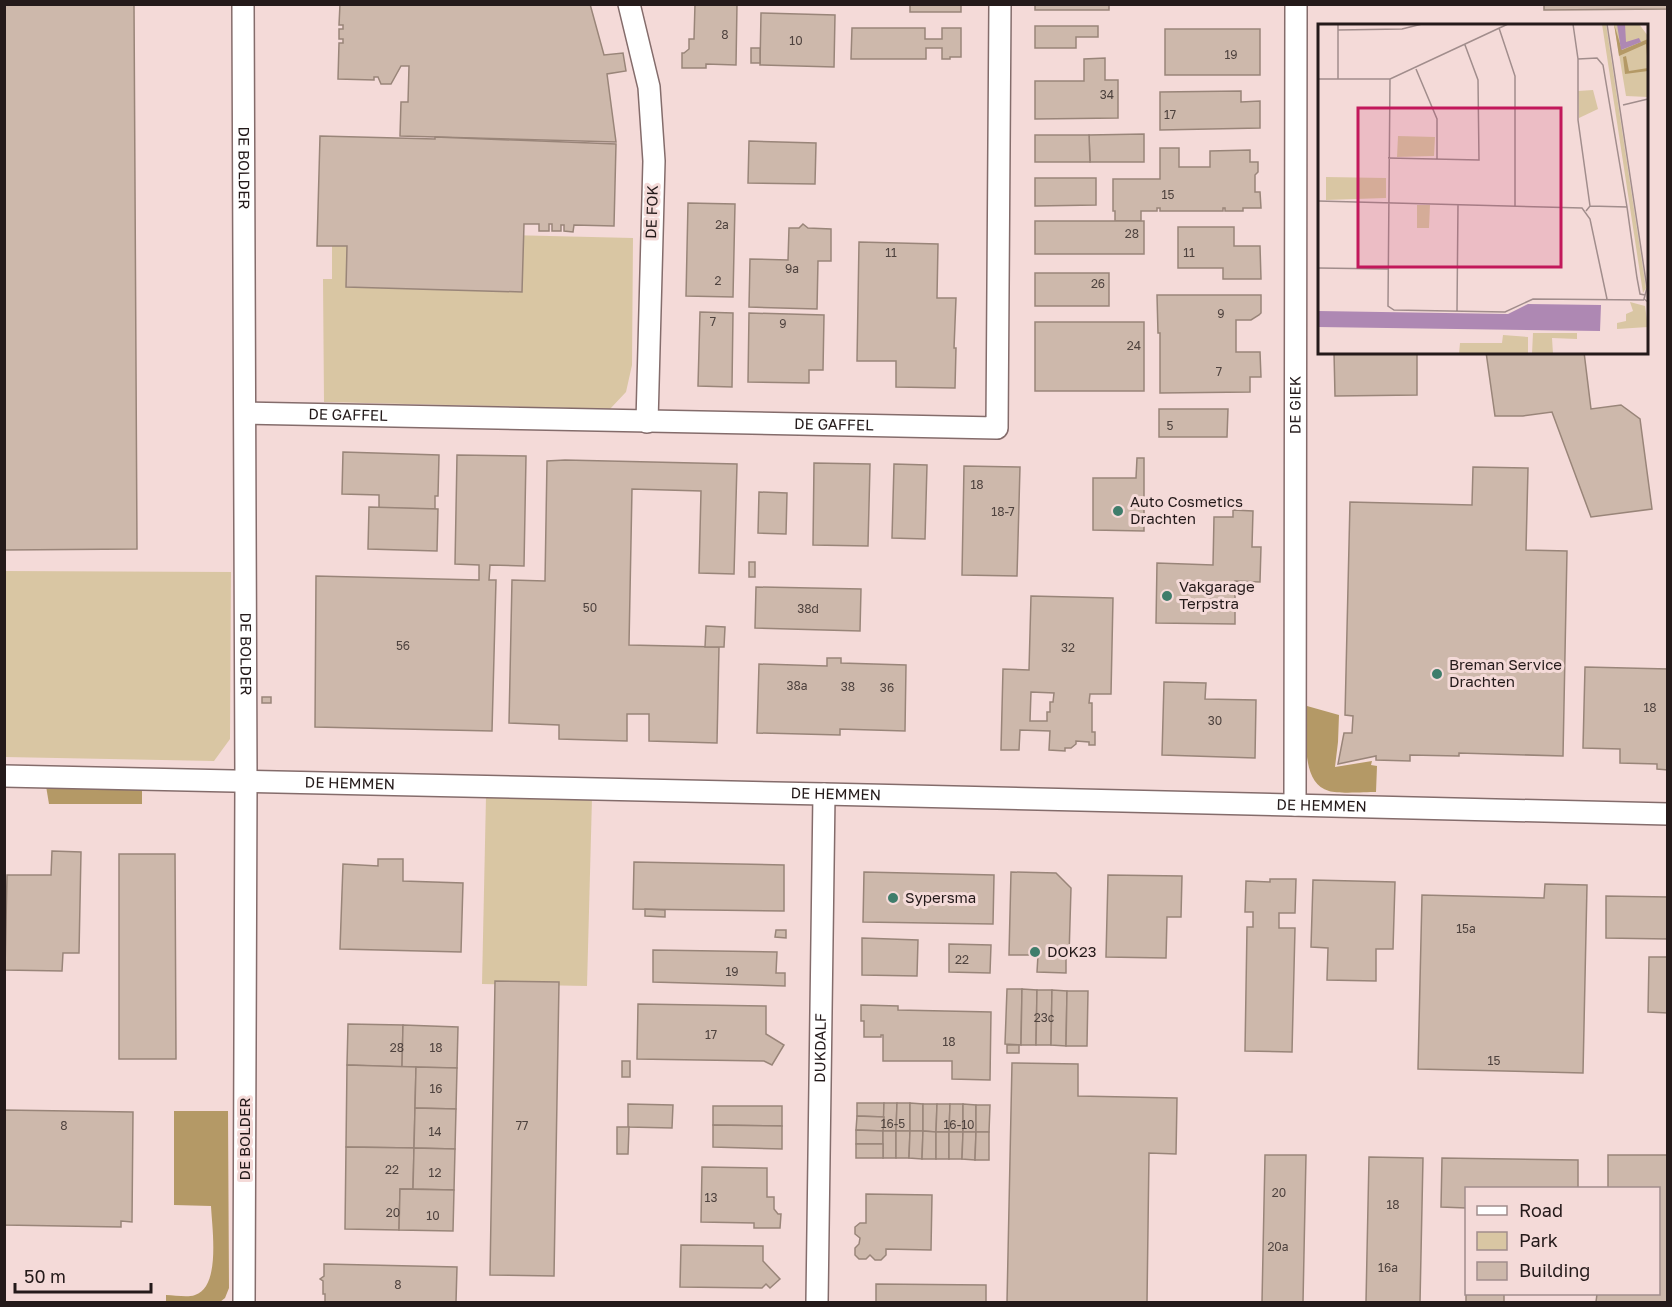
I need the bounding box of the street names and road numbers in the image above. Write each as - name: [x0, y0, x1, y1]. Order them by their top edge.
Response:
- street label: DE BOLDER: [235, 126, 254, 210]
- street label: DE FOK: [641, 185, 661, 239]
- street label: DE GIEK: [1285, 376, 1304, 434]
- street label: DE GAFFEL: [308, 404, 388, 424]
- street label: DE GAFFEL: [794, 414, 874, 434]
- street label: DE BOLDER: [237, 612, 256, 696]
- street label: DE HEMMEN: [305, 773, 395, 793]
- street label: DE HEMMEN: [790, 783, 881, 803]
- street label: DE HEMMEN: [1276, 795, 1367, 815]
- street label: DUKDALF: [810, 1013, 829, 1083]
- street label: DE BOLDER: [235, 1098, 253, 1180]

